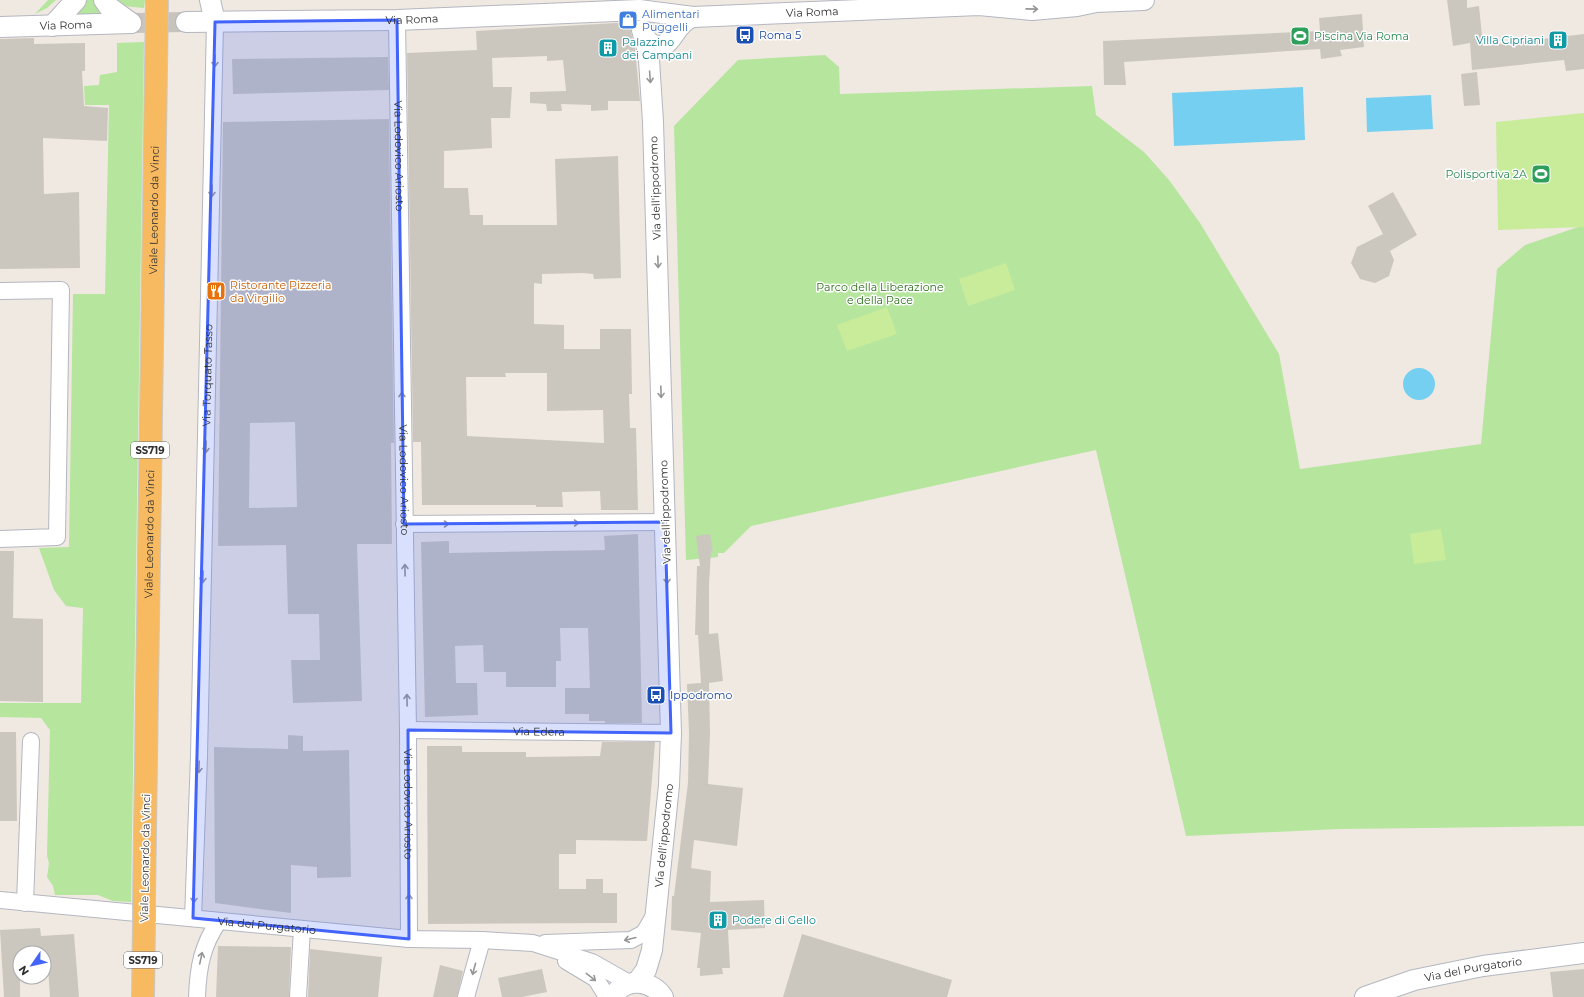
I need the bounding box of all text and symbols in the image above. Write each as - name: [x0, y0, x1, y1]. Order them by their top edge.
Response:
- street label: Via Roma: [786, 4, 839, 20]
- one-way arrow: [1025, 6, 1038, 13]
- place label: Alimentari Puggelli: [642, 7, 700, 34]
- shop icon: Alimentari Puggelli: [617, 9, 639, 31]
- street label: Via Roma: [385, 11, 439, 27]
- street label: Via Roma: [39, 17, 93, 33]
- bus stop icon: Roma 5: [734, 24, 756, 46]
- sports icon: Piscina Via Roma: [1289, 25, 1311, 47]
- place label: Roma 5: [759, 28, 801, 42]
- place label: Piscina Via Roma: [1314, 29, 1409, 43]
- building icon: Villa Cipriani: [1547, 29, 1569, 51]
- place label: Villa Cipriani: [1476, 33, 1544, 47]
- place label: Palazzino dei Campani: [622, 35, 692, 62]
- building icon: Palazzino dei Campani: [597, 37, 619, 59]
- one-way arrow: [211, 54, 219, 67]
- one-way arrow: [646, 70, 653, 83]
- street label: Via Lodovico Ariosto: [391, 100, 407, 212]
- street label: Via dell'ippodromo: [646, 136, 664, 240]
- street label: Viale Leonardo da Vinci: [146, 146, 162, 275]
- sports icon: Polisportiva 2A: [1530, 163, 1552, 185]
- place label: Polisportiva 2A: [1445, 167, 1527, 181]
- one-way arrow: [208, 184, 216, 197]
- one-way arrow: [654, 255, 661, 268]
- place label: Ristorante Pizzeria da Virgilio: [230, 278, 332, 305]
- restaurant icon: Ristorante Pizzeria da Virgilio: [205, 280, 227, 302]
- park label: Parco della Liberazione e della Pace: [816, 280, 944, 307]
- street label: Via Torquato Tasso: [199, 324, 215, 427]
- one-way arrow: [658, 385, 665, 398]
- one-way arrow: [398, 392, 406, 405]
- street label: Via Lodovico Ariosto: [396, 424, 412, 536]
- one-way arrow: [202, 440, 210, 453]
- road number: SS719: [131, 442, 169, 458]
- street label: Via dell'ippodromo: [656, 460, 674, 564]
- street label: Viale Leonardo da Vinci: [141, 470, 157, 599]
- one-way arrow: [566, 519, 579, 527]
- one-way arrow: [436, 520, 449, 528]
- one-way arrow: [401, 564, 409, 577]
- one-way arrow: [199, 570, 207, 583]
- one-way arrow: [663, 571, 671, 584]
- bus stop icon: Ippodromo: [645, 684, 667, 706]
- place label: Ippodromo: [670, 688, 732, 702]
- one-way arrow: [404, 694, 411, 707]
- street label: Via Edera: [513, 724, 565, 739]
- street label: Via Lodovico Ariosto: [401, 748, 416, 859]
- one-way arrow: [195, 760, 202, 773]
- street label: Via dell'ippodromo: [651, 783, 676, 888]
- street label: Viale Leonardo da Vinci: [137, 794, 153, 922]
- one-way arrow: [190, 890, 198, 903]
- one-way arrow: [405, 894, 413, 907]
- building icon: Podere di Gello: [707, 909, 729, 931]
- place label: Podere di Gello: [732, 913, 816, 927]
- street label: Via del Purgatorio: [217, 914, 317, 937]
- one-way arrow: [624, 936, 637, 943]
- north arrow: [12, 945, 52, 985]
- road number: SS719: [124, 952, 162, 968]
- one-way arrow: [197, 952, 205, 965]
- street label: Via del Purgatorio: [1423, 954, 1523, 985]
- one-way arrow: [470, 962, 477, 975]
- text: N: [15, 963, 32, 978]
- one-way arrow: [586, 972, 597, 981]

